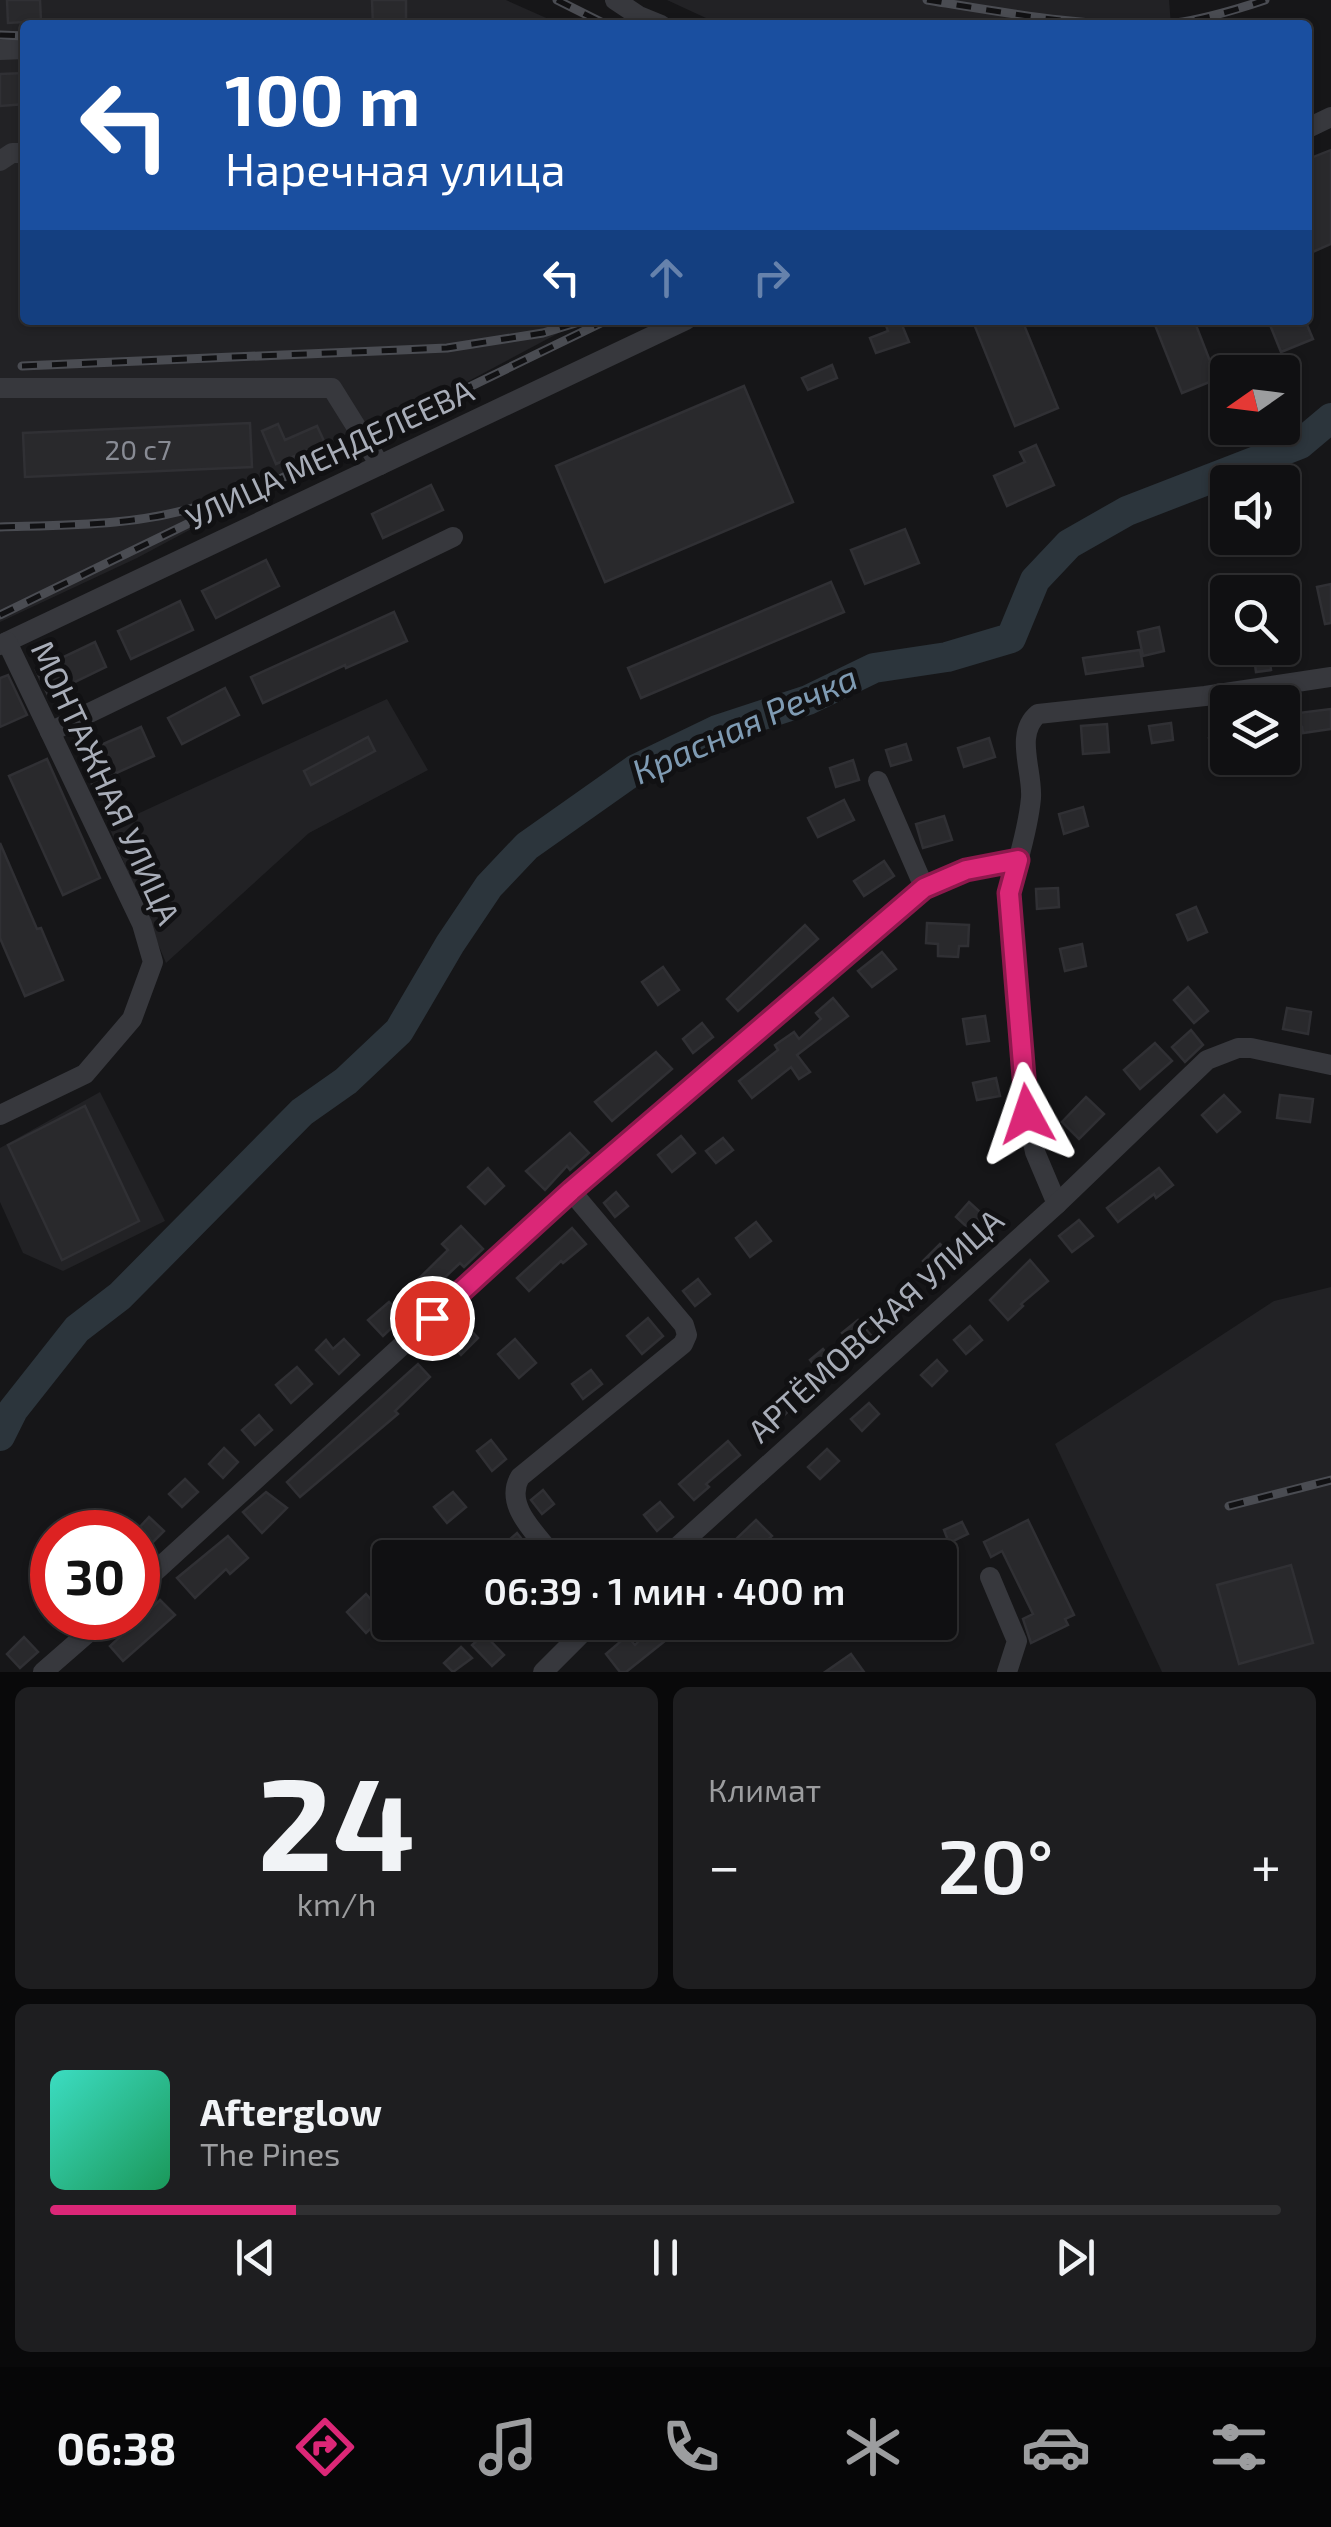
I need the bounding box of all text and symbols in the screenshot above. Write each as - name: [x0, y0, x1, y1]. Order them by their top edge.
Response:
- text: 100 m: [225, 56, 420, 140]
- icon: left: [60, 60, 190, 190]
- text: Наречная улица: [225, 141, 566, 195]
- icon: left: [534, 250, 589, 305]
- icon: ahead: [639, 250, 694, 305]
- icon: right: [744, 250, 799, 305]
- north arrow: [1210, 355, 1300, 445]
- map controls: [1210, 355, 1300, 775]
- street label: УЛИЦА МЕНДЕЛЕЕВА: [179, 370, 479, 536]
- house number: 20 с7: [105, 432, 171, 466]
- button: sound: [1210, 465, 1300, 555]
- button: search: [1210, 575, 1300, 665]
- street label: МОНТАЖНАЯ УЛИЦА: [25, 635, 189, 930]
- water label: Красная Речка: [625, 655, 863, 792]
- button: layers: [1210, 685, 1300, 775]
- position arrow: [975, 1062, 1079, 1166]
- street label: АРТЁМОВСКАЯ УЛИЦА: [739, 1200, 1010, 1449]
- pin: [390, 1276, 475, 1361]
- icon: arrive: [405, 1291, 460, 1346]
- speed limit sign: 30: [30, 1510, 160, 1640]
- text: 06:39 · 1 мин · 400 m: [484, 1567, 845, 1613]
- text: 24: [257, 1741, 416, 1897]
- text: Климат: [708, 1770, 821, 1808]
- text: 20°: [938, 1819, 1053, 1909]
- text: −: [708, 1831, 740, 1897]
- text: +: [1251, 1831, 1281, 1897]
- text: km/h: [297, 1884, 376, 1922]
- text: Afterglow: [200, 2088, 382, 2134]
- text: The Pines: [200, 2134, 340, 2172]
- icon: previous: [228, 2230, 283, 2285]
- icon: pause: [638, 2230, 693, 2285]
- icon: next: [1048, 2230, 1103, 2285]
- icon: directions: [290, 2412, 360, 2482]
- icon: music: [473, 2412, 543, 2482]
- icon: phone: [656, 2412, 726, 2482]
- icon: climate: [838, 2412, 908, 2482]
- icon: car: [1021, 2412, 1091, 2482]
- icon: filters: [1204, 2412, 1274, 2482]
- text: 06:38: [56, 2420, 177, 2474]

